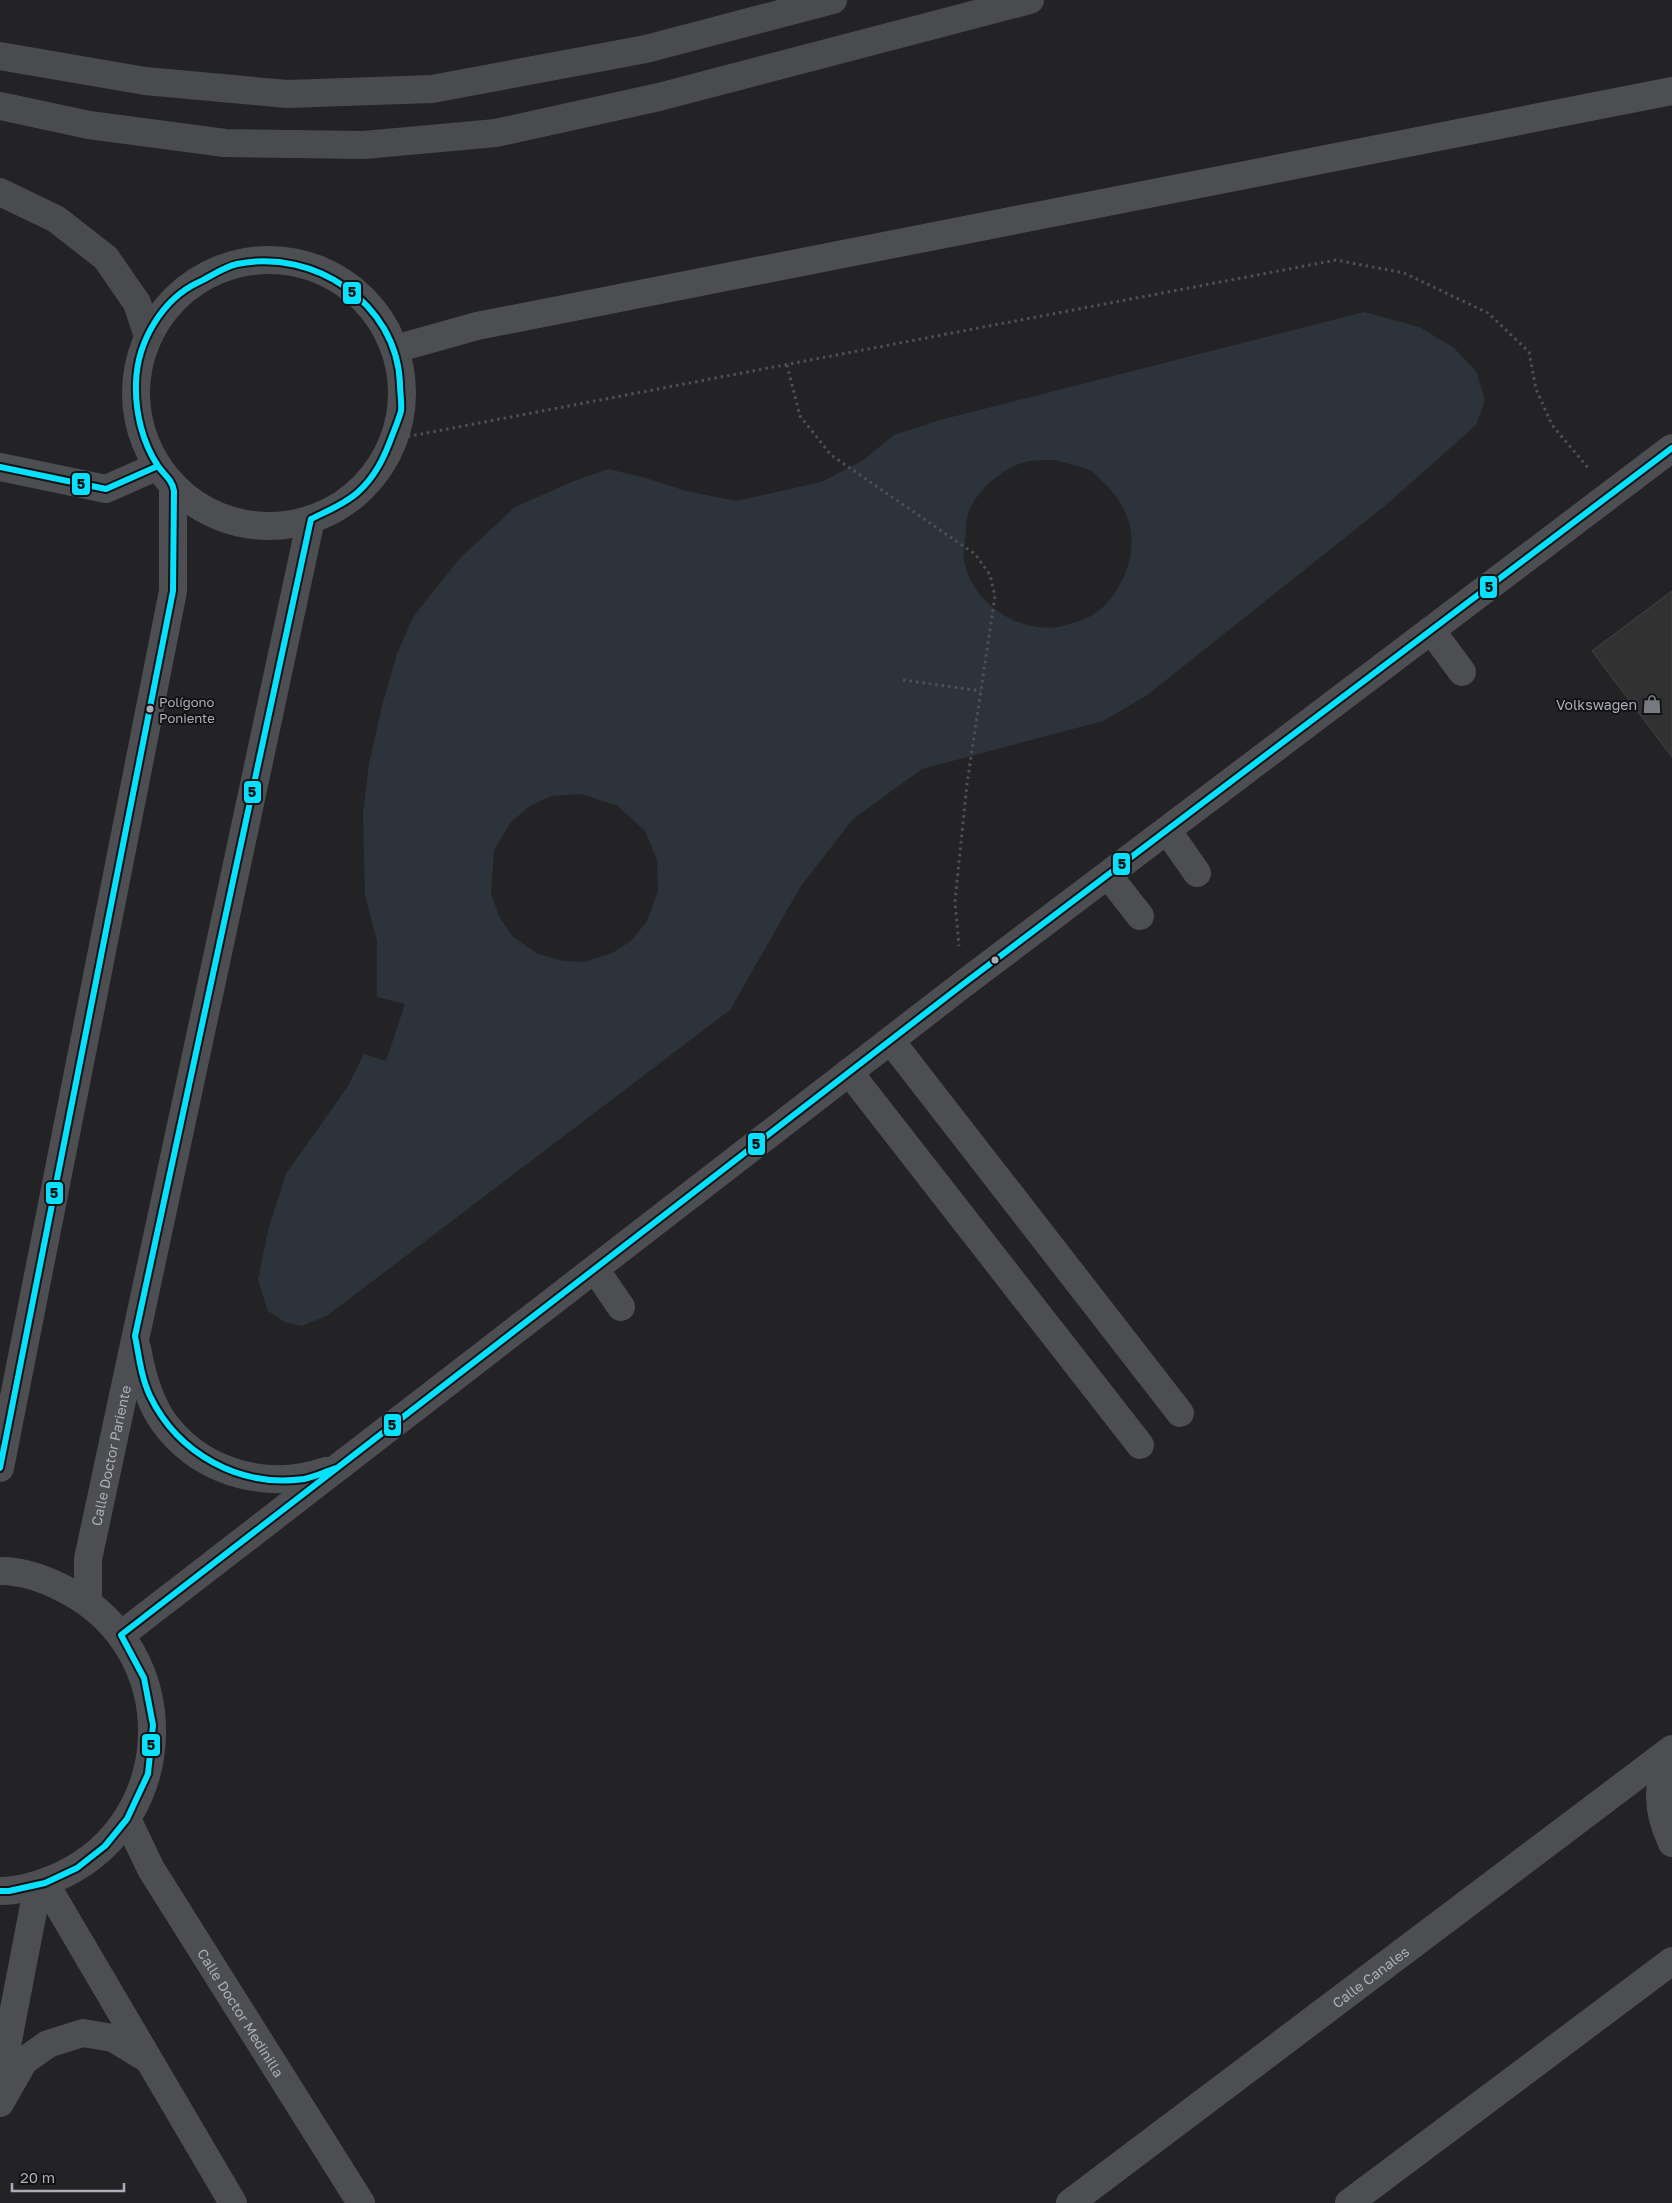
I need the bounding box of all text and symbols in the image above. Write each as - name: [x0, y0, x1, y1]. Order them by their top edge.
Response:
- line badge: 5: [342, 281, 362, 305]
- text: 5: [348, 283, 357, 300]
- line badge: 5: [71, 472, 91, 496]
- text: 5: [77, 475, 86, 492]
- line badge: 5: [1479, 575, 1498, 599]
- text: 5: [1485, 578, 1494, 595]
- shop icon: Volkswagen: [1641, 693, 1663, 715]
- place label: Polígono Poniente: [159, 694, 215, 726]
- place label: Volkswagen: [1556, 696, 1637, 713]
- marker: Polígono Poniente: [145, 704, 155, 714]
- line badge: 5: [243, 780, 262, 804]
- text: 5: [248, 783, 257, 800]
- line badge: 5: [1112, 852, 1131, 876]
- text: 5: [1118, 855, 1127, 872]
- unlabelled marker: [990, 955, 1000, 965]
- line badge: 5: [747, 1132, 766, 1156]
- text: 5: [752, 1135, 761, 1152]
- line badge: 5: [45, 1181, 64, 1205]
- text: 5: [50, 1184, 59, 1201]
- street label: Calle Doctor Pariente: [87, 1384, 134, 1527]
- line badge: 5: [383, 1413, 402, 1437]
- text: 5: [388, 1416, 397, 1433]
- line badge: 5: [141, 1733, 161, 1757]
- text: 5: [147, 1736, 156, 1753]
- street label: Calle Canales: [1328, 1942, 1412, 2011]
- street label: Calle Doctor Medinilla: [194, 1945, 288, 2080]
- scale bar: [12, 2160, 125, 2192]
- text: 20 m: [20, 2168, 55, 2186]

